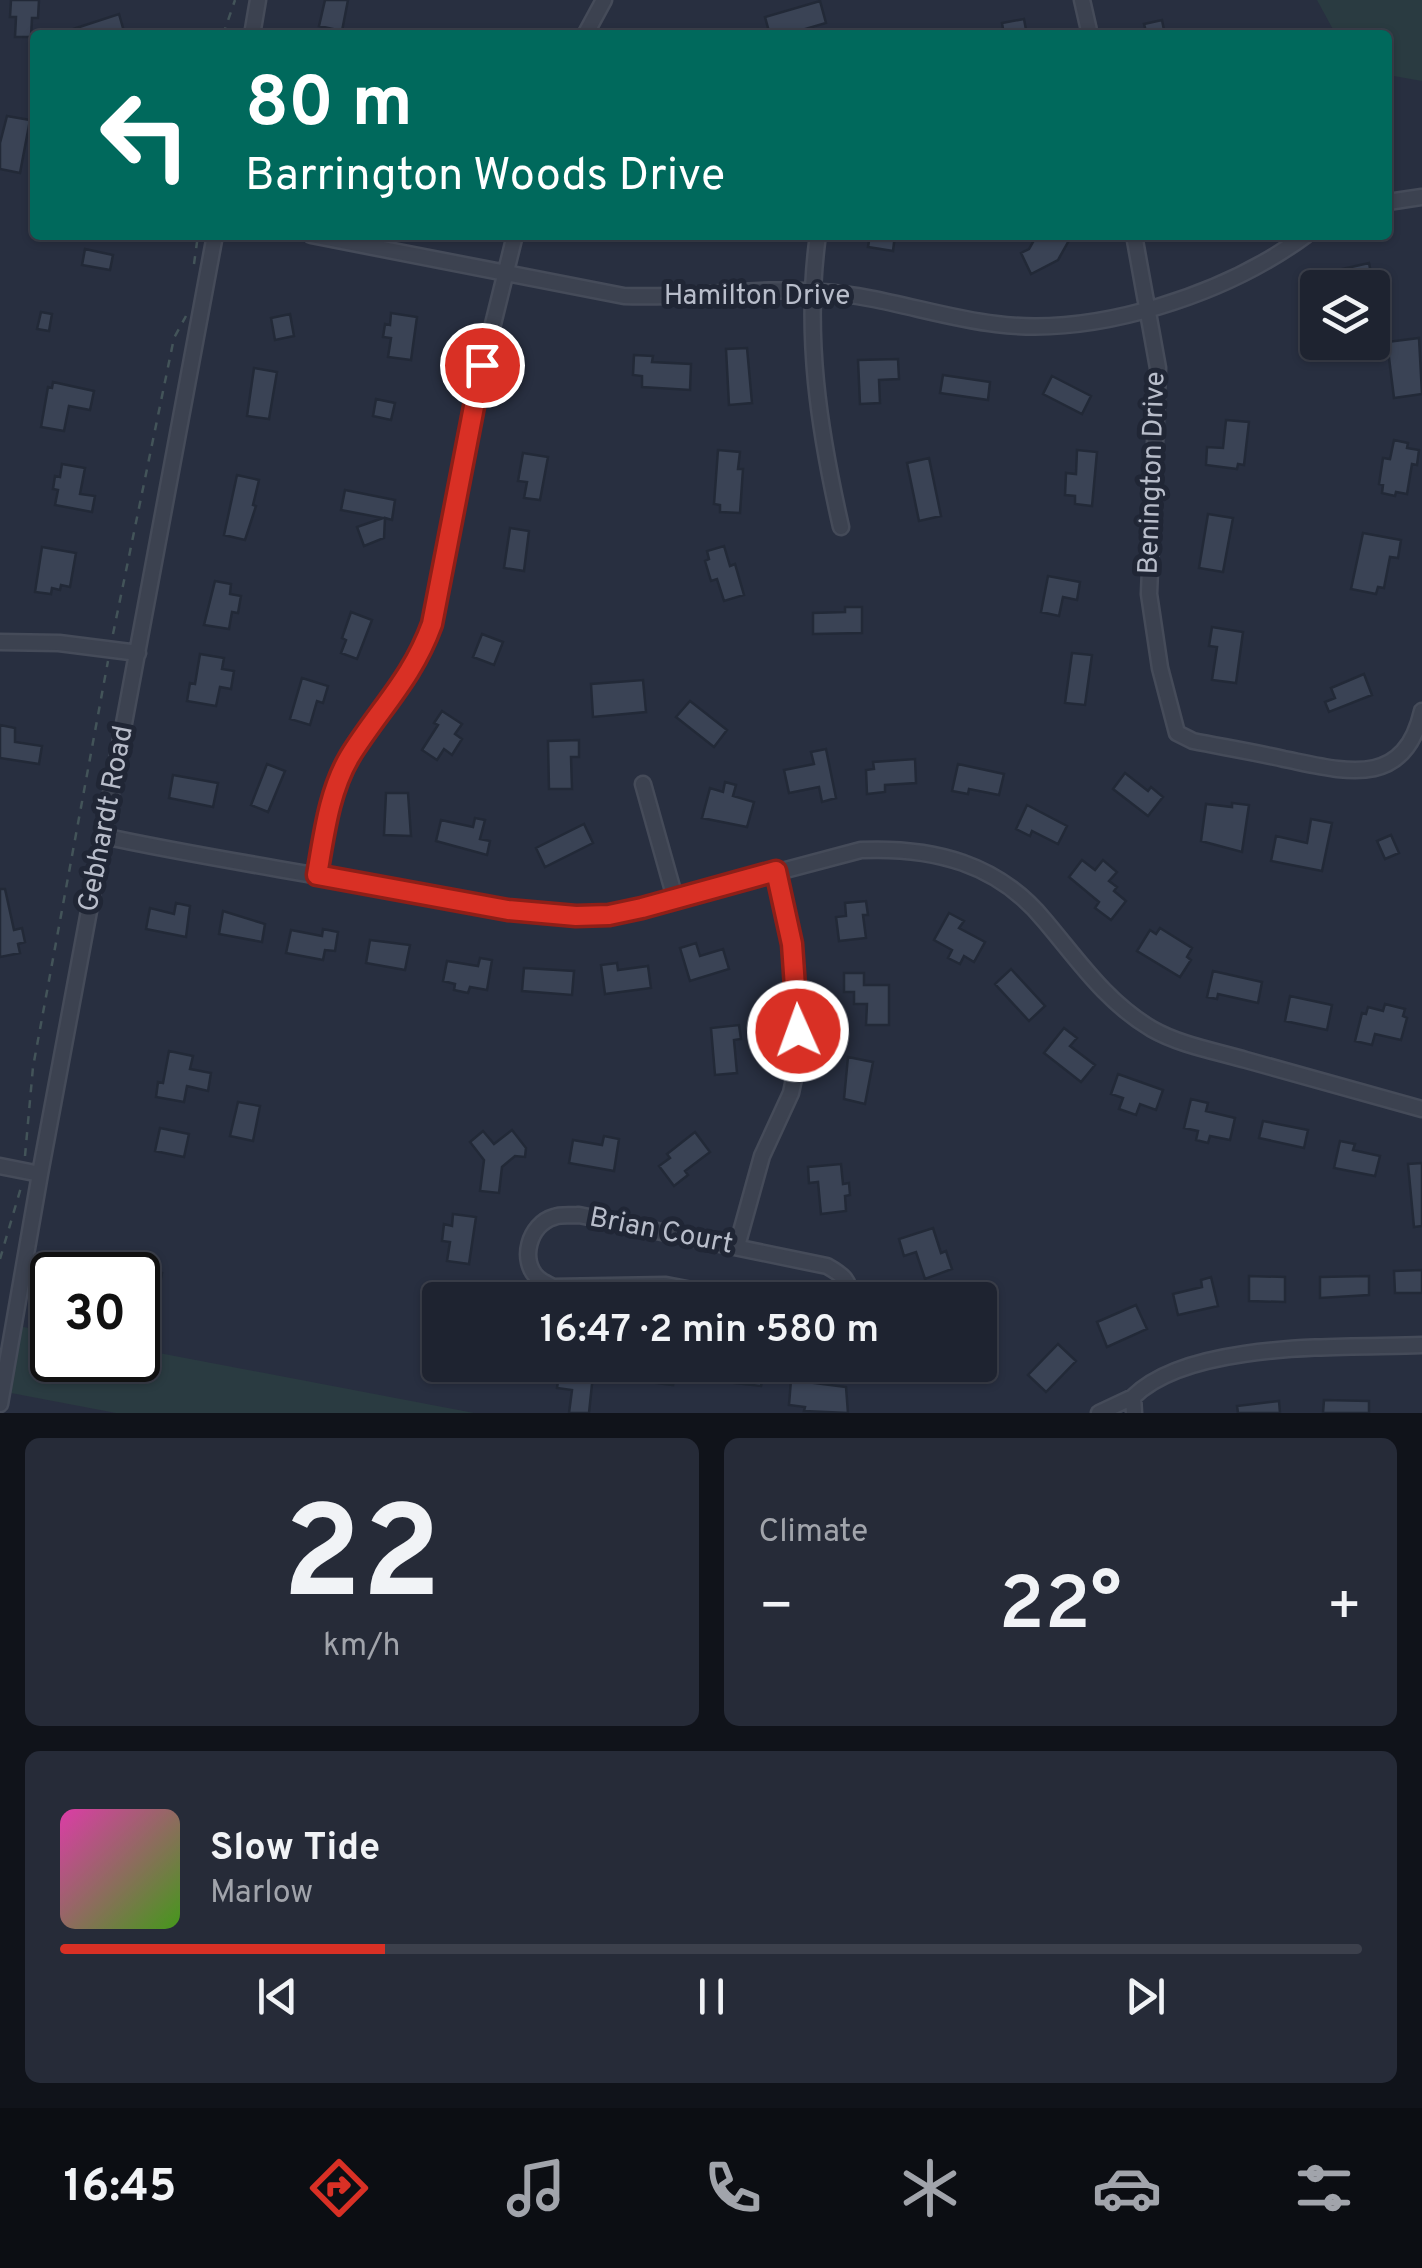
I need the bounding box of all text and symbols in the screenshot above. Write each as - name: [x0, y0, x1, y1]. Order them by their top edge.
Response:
- text: 80 m: [245, 62, 413, 151]
- icon: left: [80, 70, 210, 200]
- text: Barrington Woods Drive: [245, 149, 725, 206]
- map controls: [1300, 270, 1390, 360]
- button: layers: [1300, 270, 1390, 360]
- street label: Hamilton Drive: [664, 279, 850, 315]
- pin: [440, 323, 525, 408]
- icon: arrive: [455, 338, 510, 393]
- street label: Benington Drive: [1131, 371, 1175, 575]
- street label: Gebhardt Road: [71, 723, 143, 915]
- position arrow: [746, 979, 850, 1083]
- street label: Brian Court: [586, 1200, 736, 1264]
- speed limit sign: 30: [30, 1252, 160, 1382]
- text: 16:47 · 2 min · 580 m: [540, 1307, 879, 1356]
- text: 22: [282, 1479, 441, 1644]
- text: Climate: [759, 1513, 868, 1553]
- text: 22°: [999, 1561, 1122, 1656]
- text: −: [759, 1574, 794, 1644]
- text: +: [1327, 1574, 1362, 1644]
- text: km/h: [323, 1627, 401, 1667]
- text: Slow Tide: [210, 1825, 380, 1874]
- text: Marlow: [210, 1874, 313, 1914]
- icon: previous: [250, 1969, 305, 2024]
- icon: pause: [684, 1969, 739, 2024]
- icon: next: [1118, 1969, 1173, 2024]
- icon: directions: [304, 2153, 374, 2223]
- icon: music: [501, 2153, 571, 2223]
- icon: phone: [698, 2153, 768, 2223]
- icon: climate: [895, 2153, 965, 2223]
- icon: car: [1092, 2153, 1162, 2223]
- icon: filters: [1289, 2153, 1359, 2223]
- text: 16:45: [64, 2160, 177, 2217]

